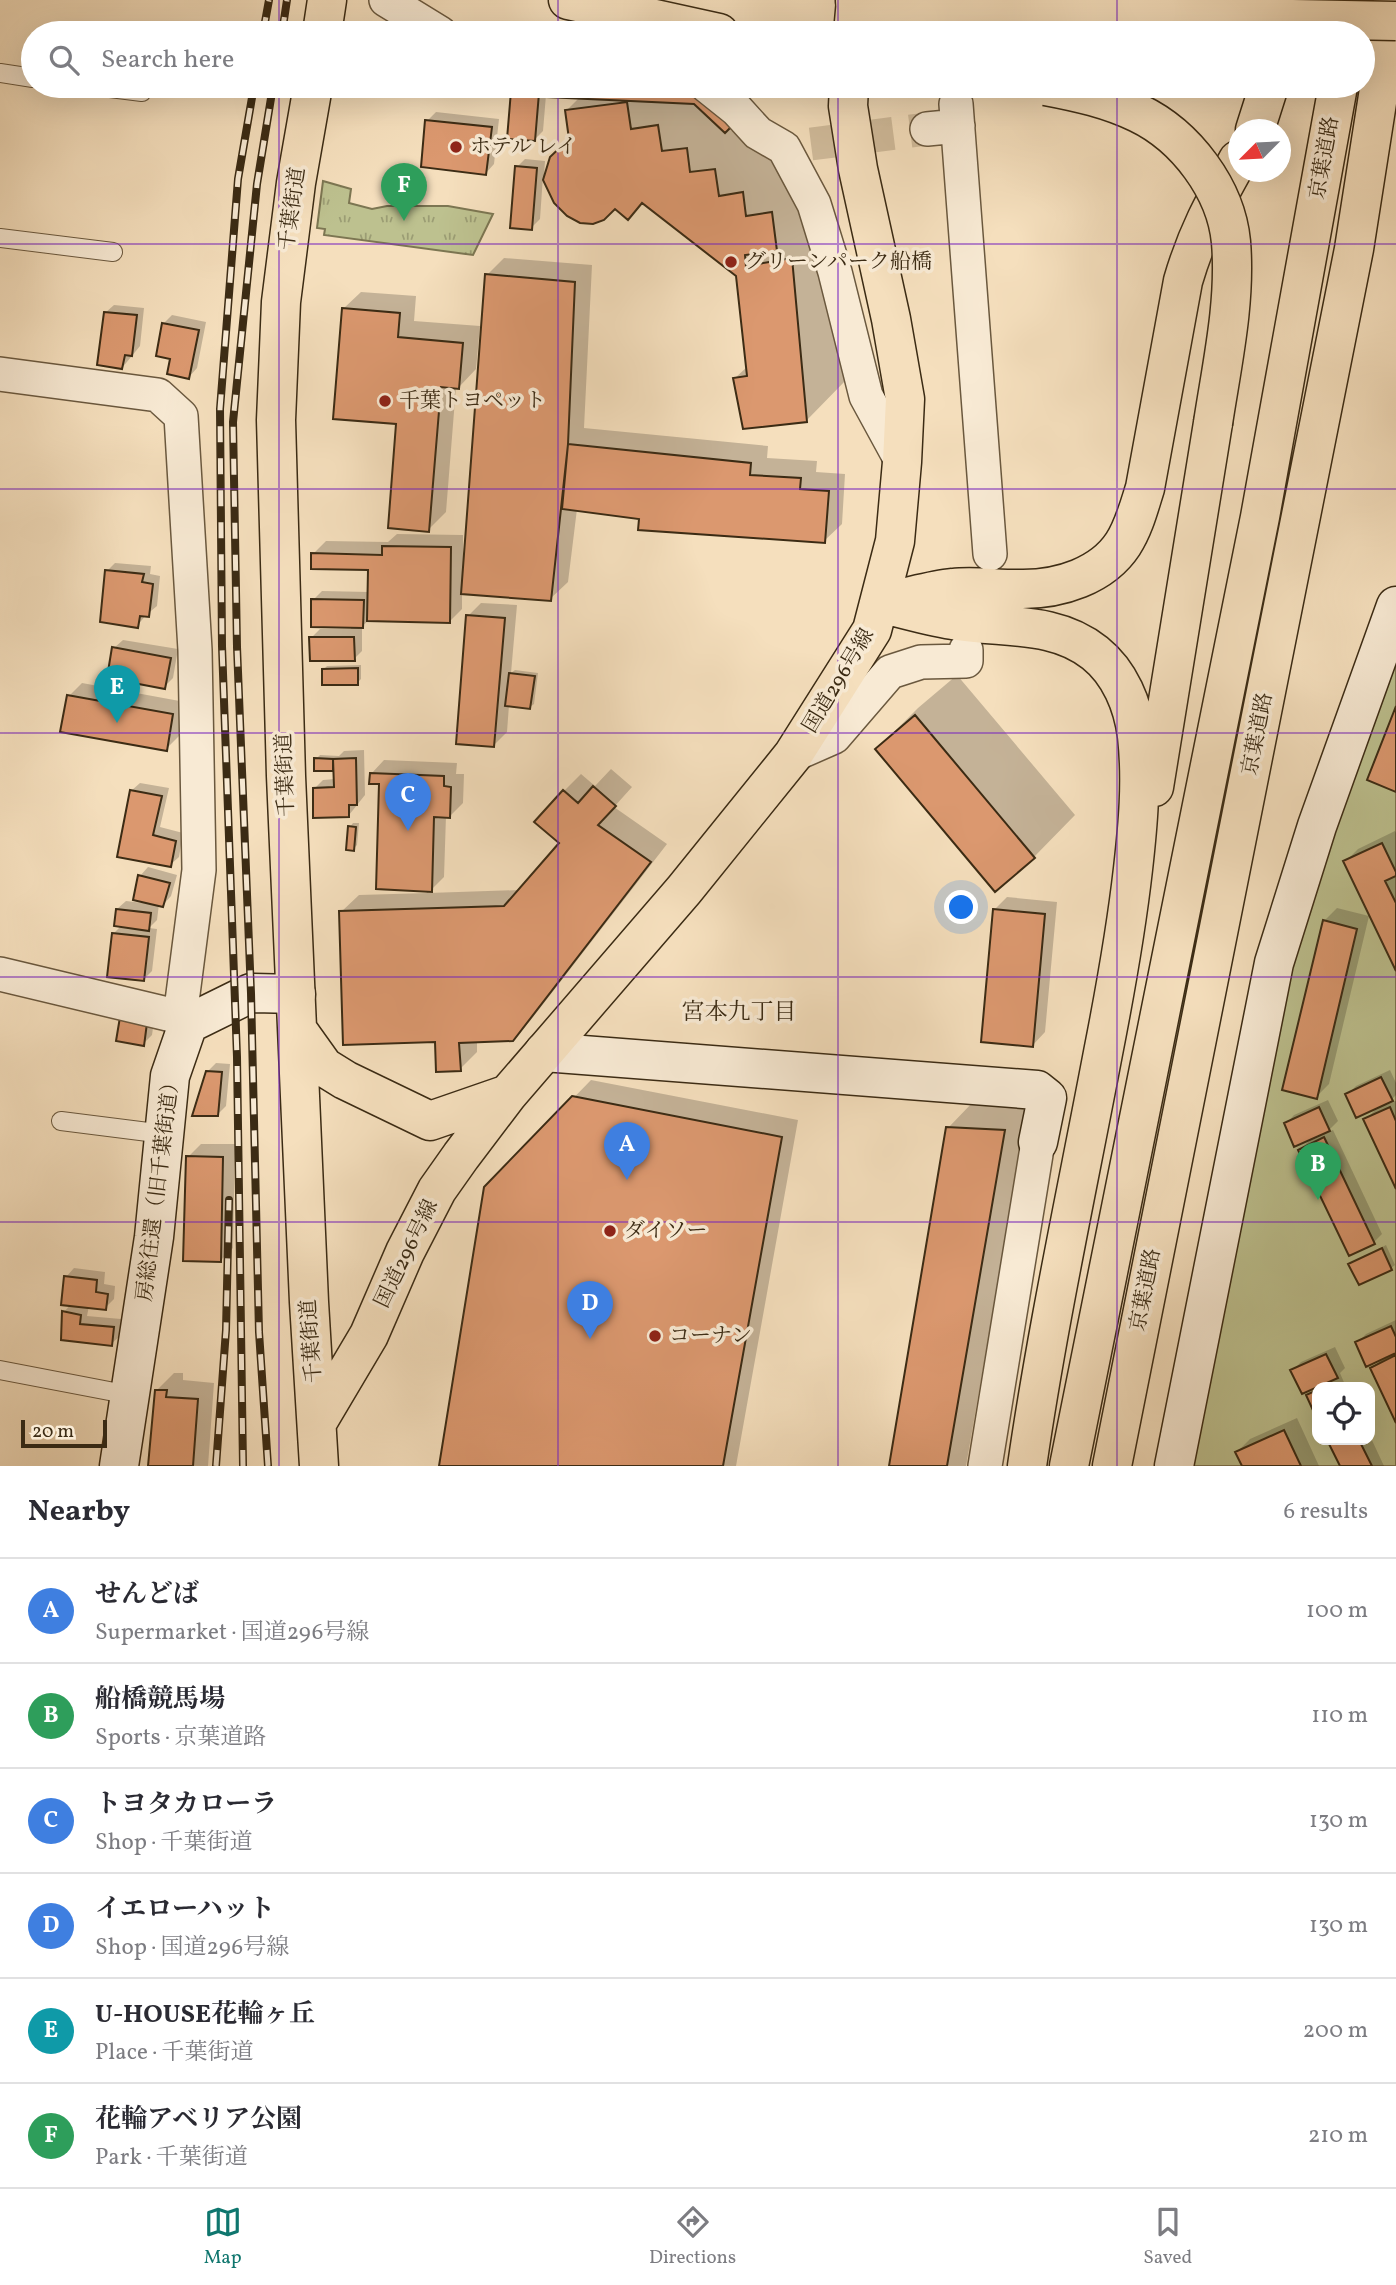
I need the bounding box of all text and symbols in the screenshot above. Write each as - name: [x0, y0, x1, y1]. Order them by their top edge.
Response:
- search box: [21, 21, 1375, 98]
- icon: search: [45, 41, 83, 79]
- text: Search here: [101, 42, 234, 78]
- street label: 京葉道路: [1303, 114, 1347, 202]
- north arrow: [1228, 119, 1291, 182]
- place label: ホテル レイ: [470, 133, 577, 162]
- marker: ホテル レイ: [448, 139, 464, 155]
- pin: F: [381, 163, 427, 221]
- street label: 千葉街道: [273, 165, 313, 253]
- place label: グリーンパーク船橋: [745, 248, 932, 277]
- marker: グリーンパーク船橋: [723, 254, 739, 270]
- place label: 千葉トヨペット: [399, 387, 546, 416]
- marker: 千葉トヨペット: [377, 393, 393, 409]
- street label: 国道296号線: [796, 623, 882, 739]
- pin: E: [94, 665, 140, 723]
- street label: 京葉道路: [1236, 690, 1280, 778]
- street label: 千葉街道: [270, 733, 302, 817]
- pin: C: [385, 773, 431, 831]
- your location: [944, 890, 978, 924]
- district label: 宮本九丁目: [682, 997, 797, 1029]
- street label: 房総往還（旧千葉街道）: [131, 1071, 187, 1303]
- pin: A: [604, 1122, 650, 1180]
- pin: B: [1295, 1142, 1341, 1200]
- street label: 国道296号線: [368, 1195, 446, 1313]
- place label: ダイソー: [624, 1217, 708, 1246]
- marker: ダイソー: [602, 1223, 618, 1239]
- street label: 京葉道路: [1124, 1246, 1168, 1334]
- pin: D: [567, 1281, 613, 1339]
- street label: 千葉街道: [295, 1298, 329, 1384]
- place label: コーナン: [669, 1322, 752, 1351]
- marker: コーナン: [647, 1328, 663, 1344]
- map controls: [1312, 1382, 1375, 1445]
- button: locate: [1312, 1382, 1375, 1445]
- scale bar: [21, 1417, 107, 1449]
- text: 20 m: [32, 1419, 74, 1445]
- text: Nearby: [28, 1491, 130, 1533]
- text: 6 results: [1284, 1496, 1368, 1528]
- text: せんどば: [95, 1577, 199, 1613]
- text: A: [43, 1595, 59, 1627]
- text: 100 m: [1306, 1595, 1368, 1627]
- text: Supermarket · 国道296号線: [95, 1617, 369, 1649]
- text: 船橋競馬場: [95, 1682, 225, 1718]
- text: B: [43, 1700, 59, 1732]
- text: 110 m: [1311, 1700, 1368, 1732]
- text: Sports · 京葉道路: [95, 1722, 266, 1754]
- text: トヨタカローラ: [95, 1787, 277, 1823]
- text: C: [44, 1805, 58, 1837]
- text: 130 m: [1309, 1805, 1368, 1837]
- text: Shop · 千葉街道: [95, 1827, 253, 1859]
- text: イエローハット: [95, 1892, 275, 1928]
- text: D: [43, 1910, 59, 1942]
- text: 130 m: [1309, 1910, 1368, 1942]
- text: Shop · 国道296号線: [95, 1932, 289, 1964]
- text: U-HOUSE花輪ヶ丘: [95, 1997, 315, 2033]
- text: E: [44, 2015, 58, 2047]
- text: 200 m: [1303, 2015, 1368, 2047]
- text: Place · 千葉街道: [95, 2037, 254, 2069]
- text: 花輪アベリア公園: [95, 2102, 302, 2138]
- text: F: [44, 2120, 58, 2152]
- text: 210 m: [1308, 2120, 1368, 2152]
- text: Park · 千葉街道: [95, 2142, 248, 2174]
- tab: Map: [204, 2203, 242, 2271]
- tab: Directions: [649, 2203, 736, 2271]
- tab: Saved: [1143, 2203, 1192, 2271]

